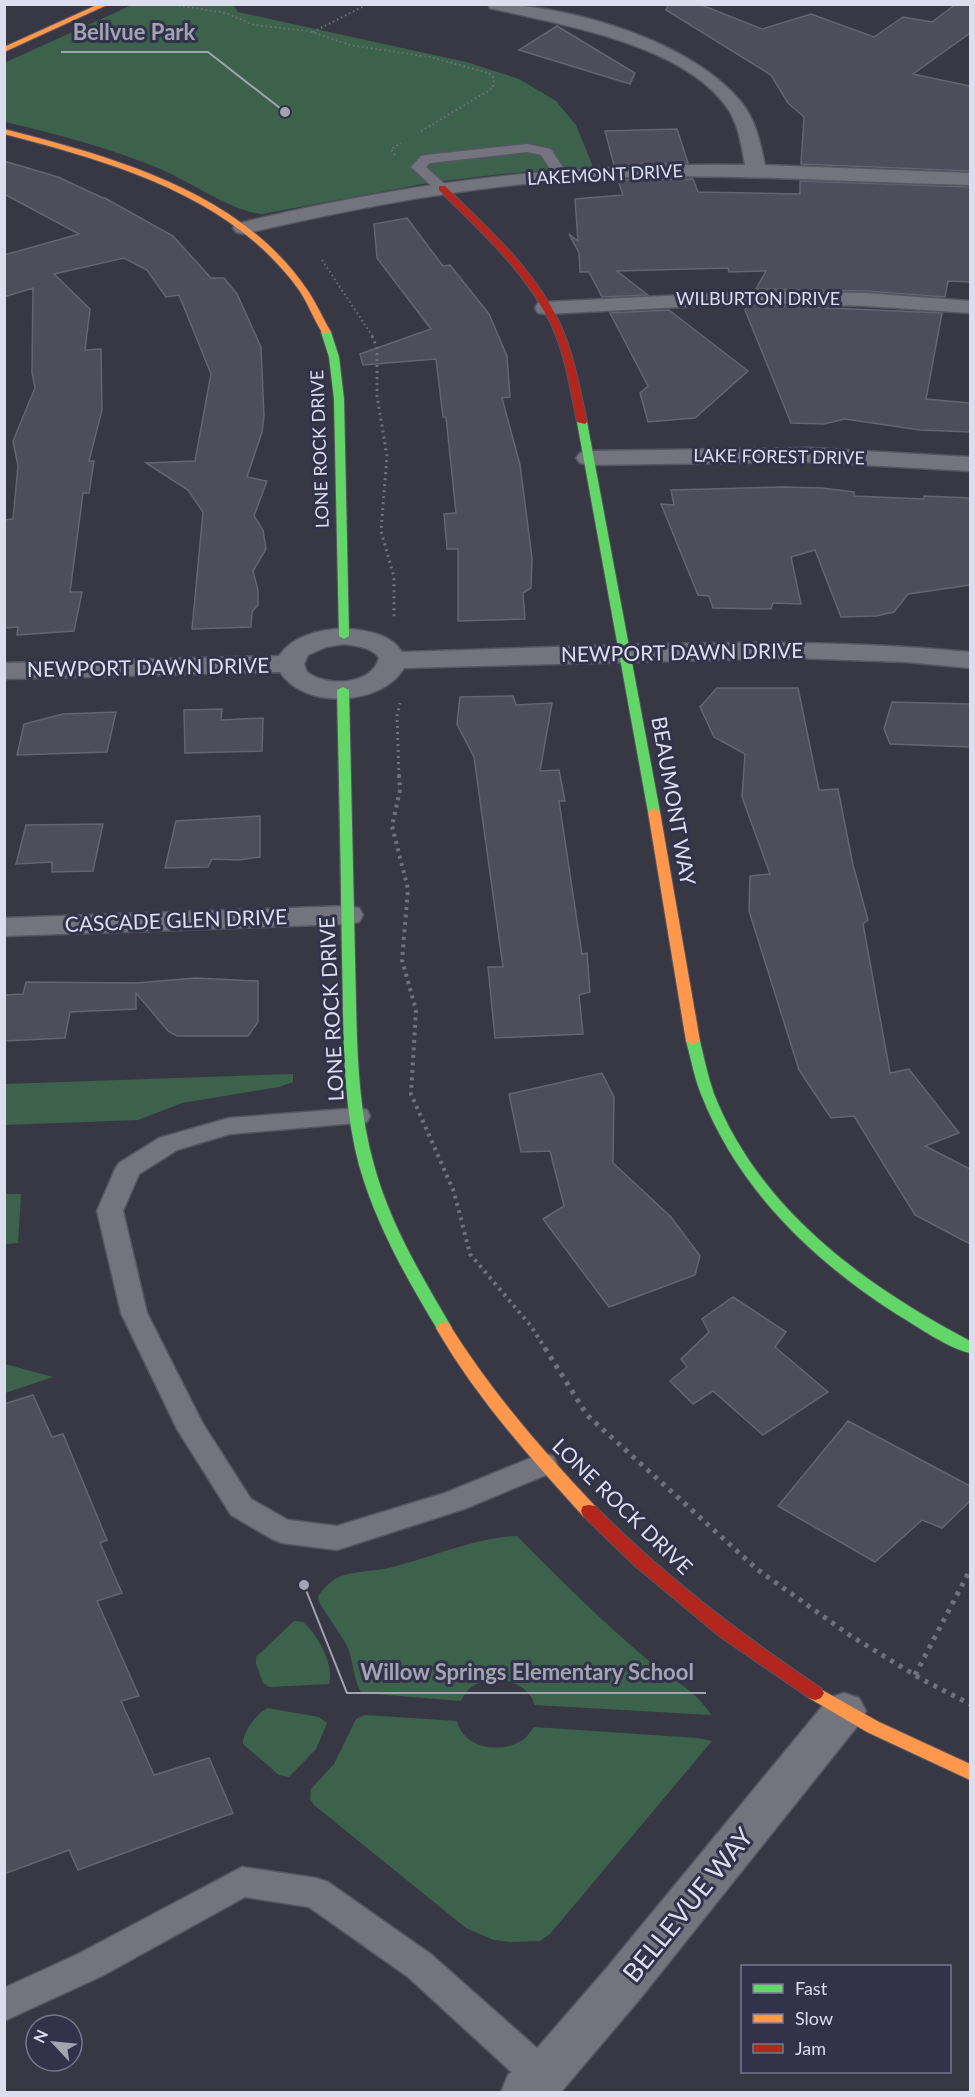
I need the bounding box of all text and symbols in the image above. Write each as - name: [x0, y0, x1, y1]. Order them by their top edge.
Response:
- callout: Bellvue Park: [61, 12, 208, 52]
- text: Bellvue Park: [73, 18, 196, 45]
- street label: LAKEMONT DRIVE: [527, 159, 683, 189]
- street label: WILBURTON DRIVE: [676, 287, 840, 309]
- street label: LONE ROCK DRIVE: [305, 369, 333, 529]
- street label: LAKE FOREST DRIVE: [693, 444, 865, 468]
- street label: NEWPORT DAWN DRIVE: [561, 637, 803, 666]
- street label: NEWPORT DAWN DRIVE: [27, 652, 269, 681]
- street label: BEAUMONT WAY: [647, 714, 702, 888]
- street label: CASCADE GLEN DRIVE: [64, 903, 288, 936]
- street label: LONE ROCK DRIVE: [313, 916, 348, 1102]
- street label: LONE ROCK DRIVE: [548, 1433, 698, 1579]
- callout: Willow Springs Elementary School: [347, 1653, 706, 1693]
- text: Willow Springs Elementary School: [360, 1658, 694, 1685]
- street label: BELLEVUE WAY: [615, 1820, 760, 1988]
- legend: [741, 1965, 951, 2073]
- text: Fast: [795, 1977, 828, 1999]
- text: Slow: [795, 2007, 833, 2029]
- north arrow: [24, 2013, 84, 2073]
- text: N: [29, 2027, 51, 2046]
- text: Jam: [795, 2037, 826, 2059]

